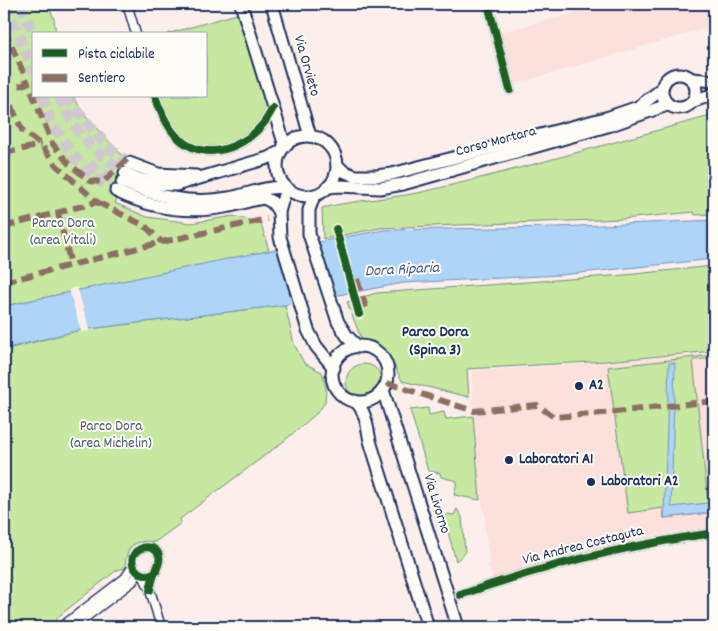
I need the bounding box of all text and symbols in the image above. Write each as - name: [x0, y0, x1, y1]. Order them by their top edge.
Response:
- legend: [32, 32, 208, 98]
- street label: Via Orvieto: [287, 33, 325, 99]
- text: Pista ciclabile: [78, 44, 155, 66]
- text: Sentiero: [78, 68, 126, 90]
- street label: Corso Mortara: [453, 120, 540, 163]
- park label: Parco Dora (area Vitali): [30, 213, 96, 252]
- water label: Dora Riparia: [364, 256, 441, 283]
- district label: Parco Dora (Spina 3): [402, 321, 470, 362]
- place label: A2: [589, 375, 604, 397]
- marker: A2: [573, 380, 585, 392]
- park label: Parco Dora (area Michelin): [70, 416, 152, 455]
- place label: Laboratori A1: [519, 449, 593, 471]
- marker: Laboratori A1: [503, 454, 515, 466]
- street label: Via Livorno: [417, 471, 456, 537]
- place label: Laboratori A2: [601, 471, 679, 493]
- marker: Laboratori A2: [585, 476, 597, 488]
- street label: Via Andrea Costaguta: [520, 520, 647, 572]

